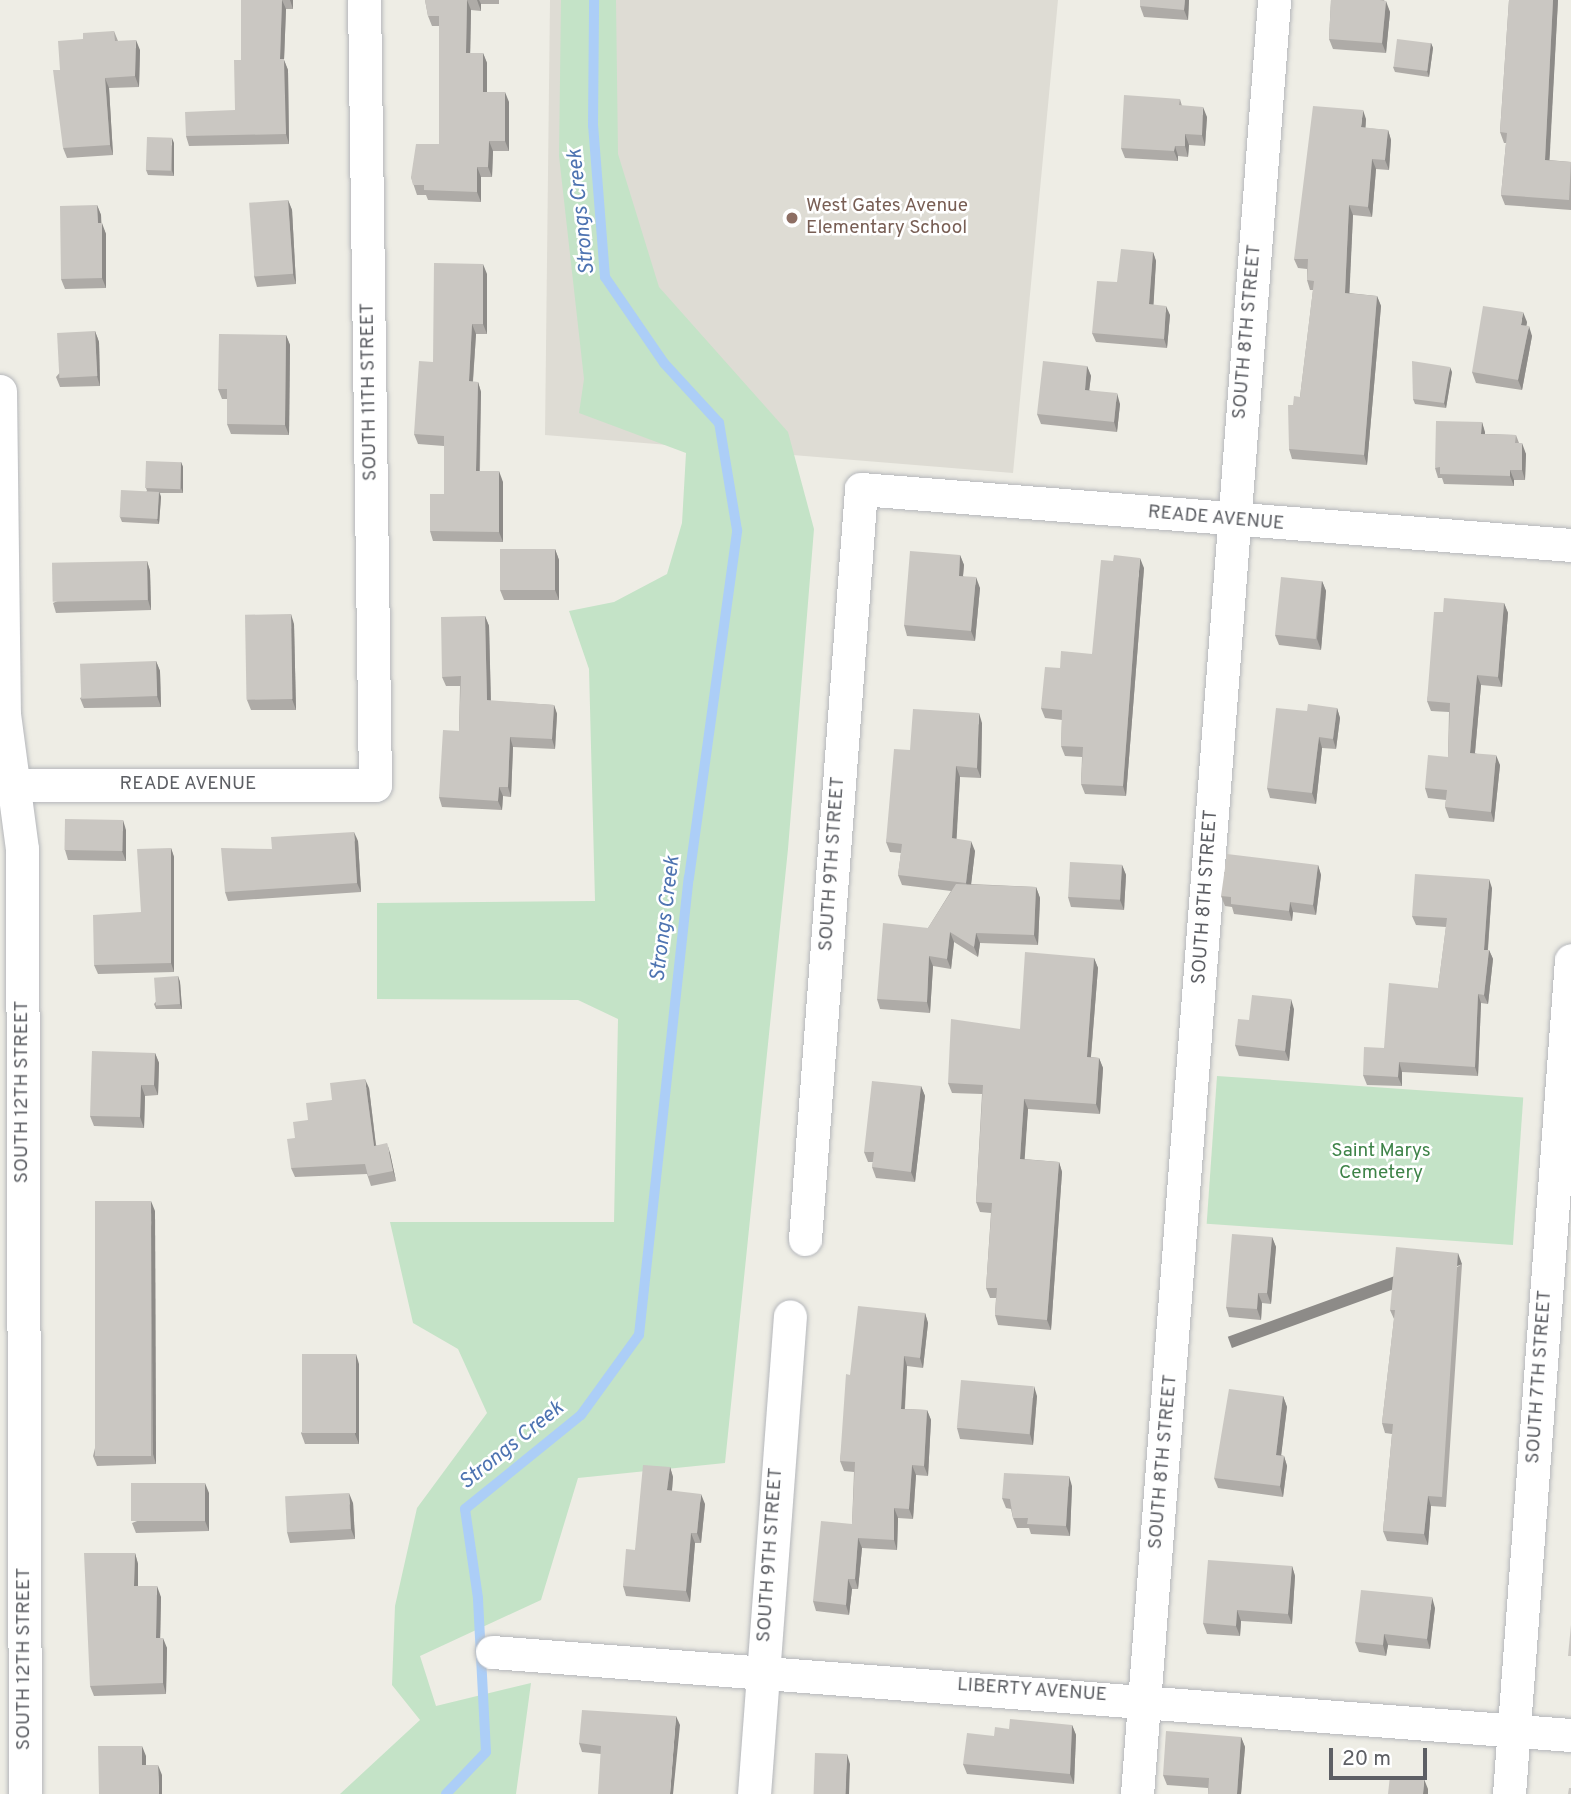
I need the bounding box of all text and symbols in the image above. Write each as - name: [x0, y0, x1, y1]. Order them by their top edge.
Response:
- water label: Strongs Creek: [563, 148, 601, 276]
- place label: West Gates Avenue Elementary School: [806, 196, 969, 240]
- marker: West Gates Avenue Elementary School: [784, 210, 800, 226]
- street label: SOUTH 8TH STREET: [1229, 244, 1267, 420]
- street label: SOUTH 11TH STREET: [357, 303, 383, 481]
- street label: READE AVENUE: [1146, 502, 1286, 536]
- street label: READE AVENUE: [119, 774, 257, 796]
- street label: SOUTH 9TH STREET: [816, 776, 850, 952]
- street label: SOUTH 8TH STREET: [1189, 809, 1223, 985]
- water label: Strongs Creek: [646, 855, 686, 983]
- street label: SOUTH 12TH STREET: [12, 1001, 34, 1183]
- park label: Saint Marys Cemetery: [1331, 1141, 1431, 1185]
- street label: SOUTH 7TH STREET: [1523, 1289, 1557, 1465]
- street label: SOUTH 8TH STREET: [1145, 1374, 1183, 1550]
- water label: Strongs Creek: [455, 1396, 569, 1496]
- street label: SOUTH 9TH STREET: [754, 1467, 788, 1643]
- street label: SOUTH 12TH STREET: [14, 1568, 36, 1750]
- street label: LIBERTY AVENUE: [956, 1674, 1108, 1708]
- scale bar: [1333, 1734, 1431, 1778]
- text: 20 m: [1342, 1746, 1391, 1773]

